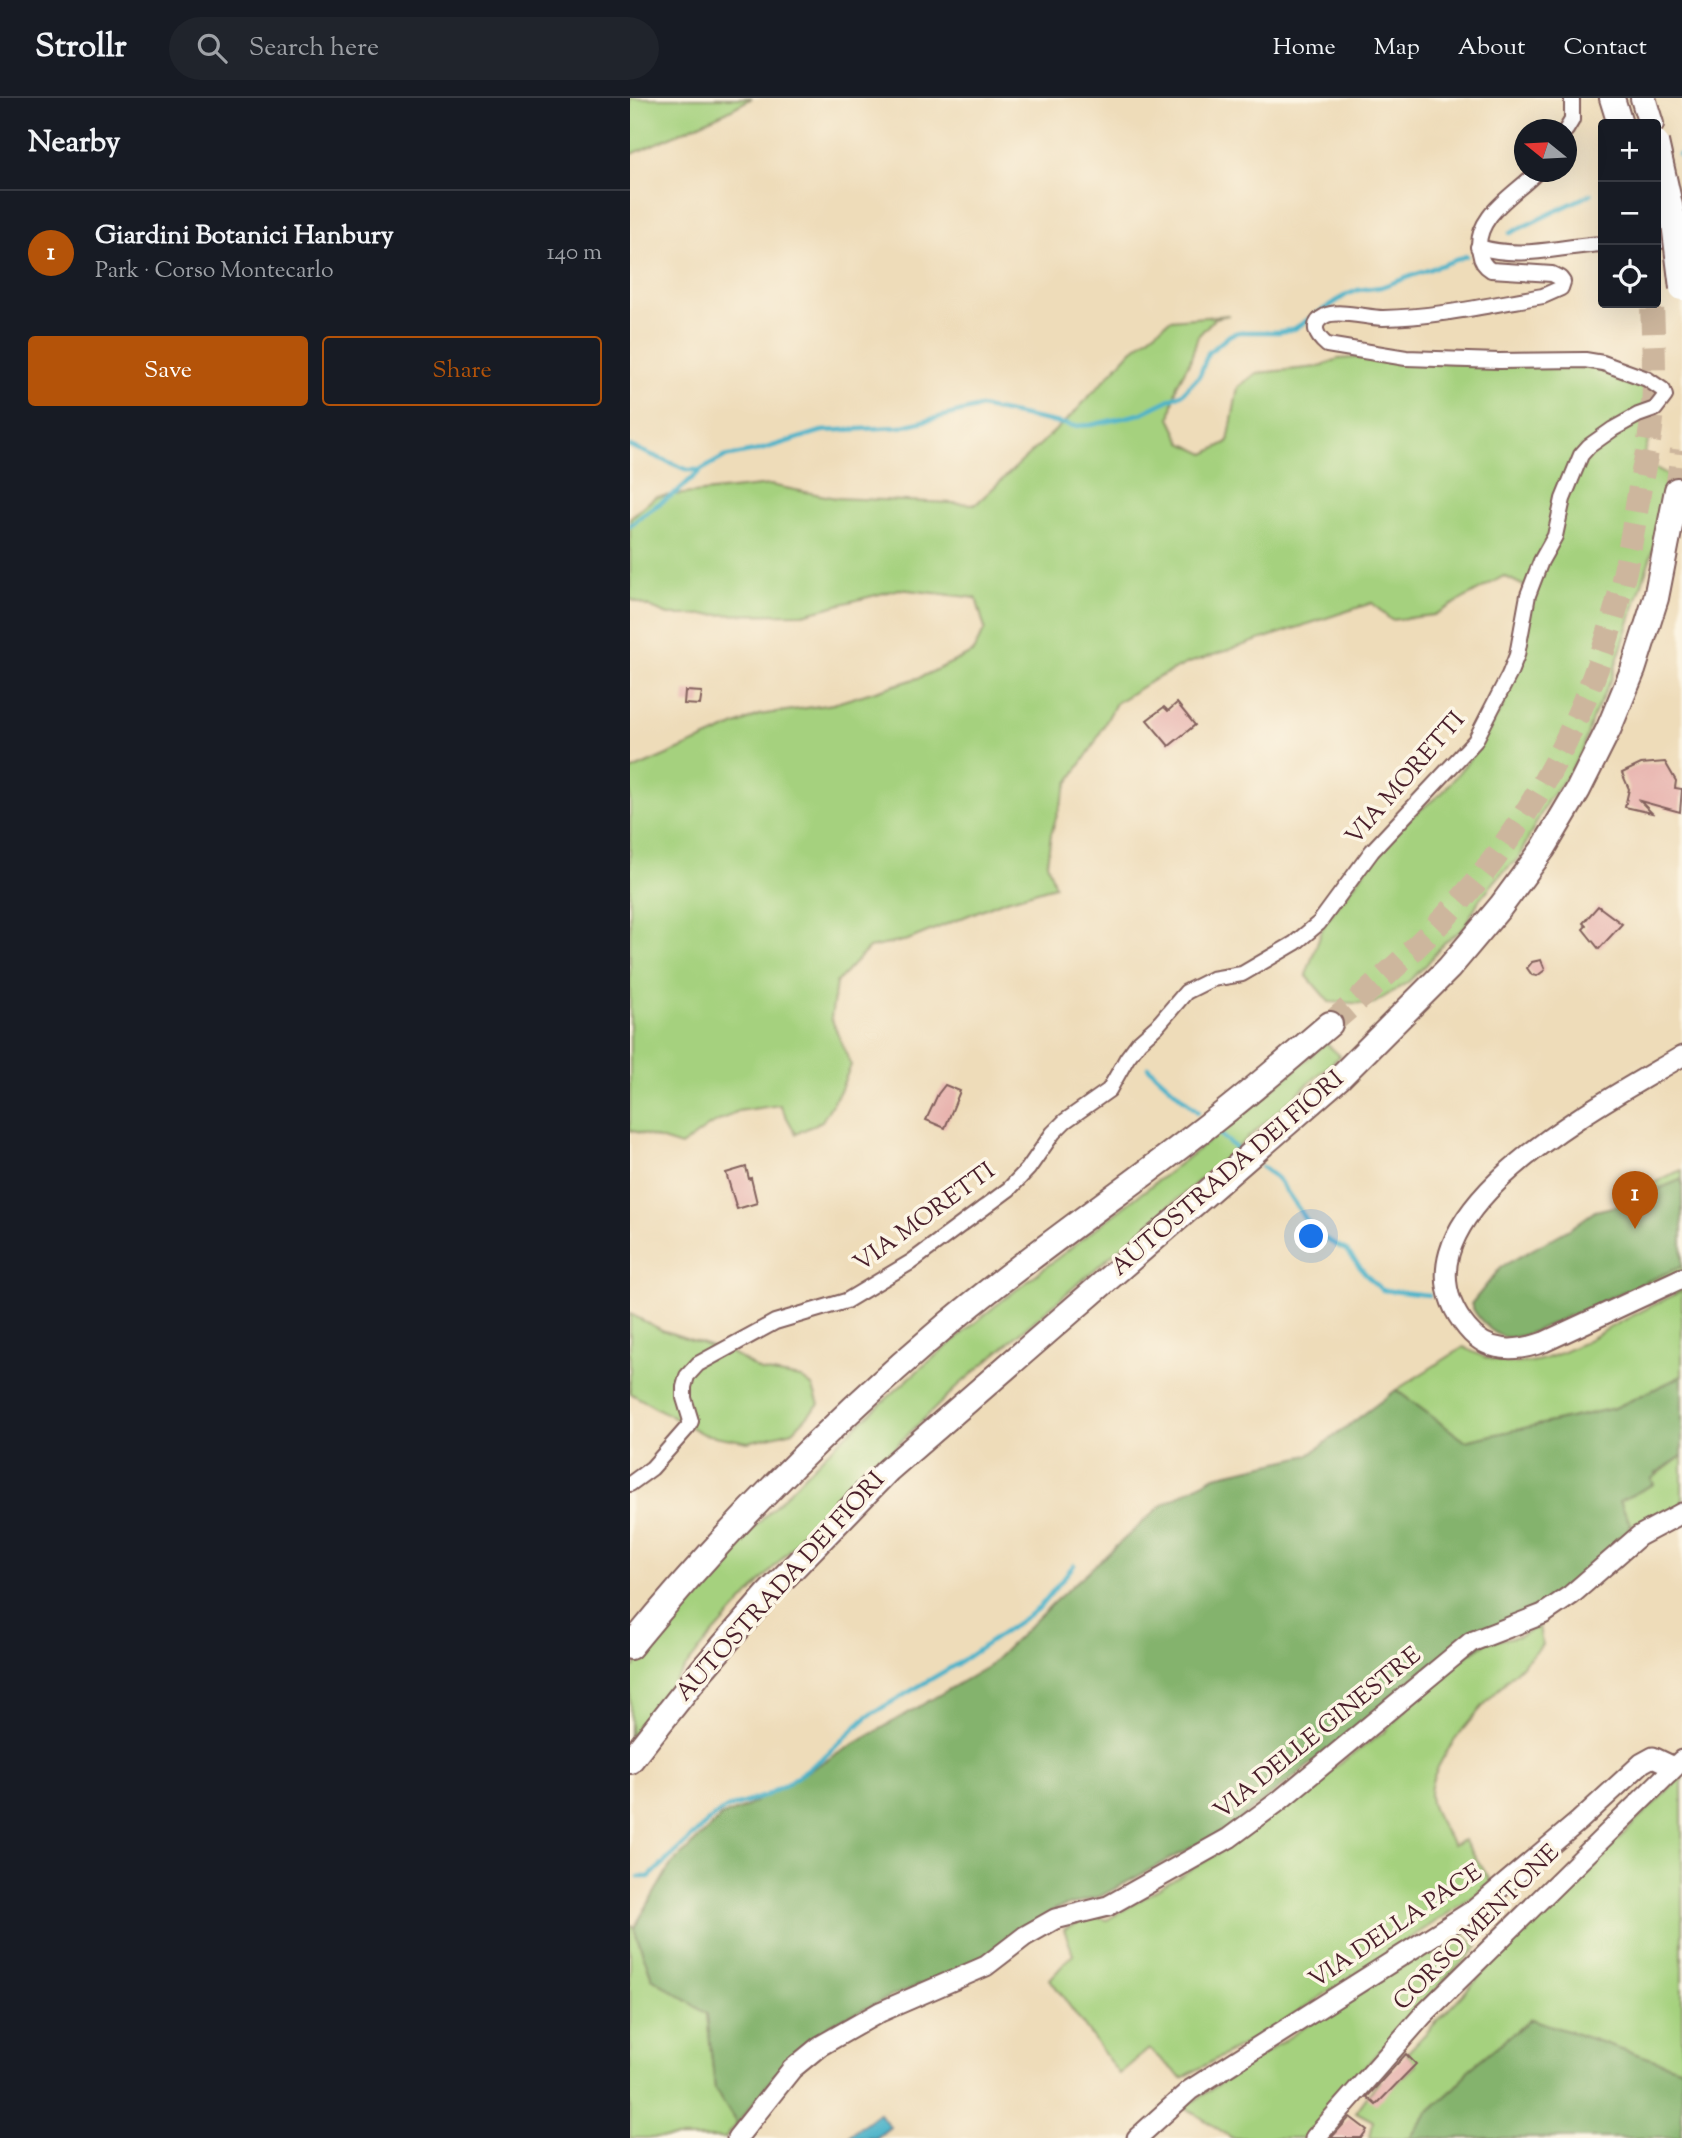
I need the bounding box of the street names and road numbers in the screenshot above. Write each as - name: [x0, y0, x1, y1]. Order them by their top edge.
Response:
- street label: VIA MORETTI: [1338, 705, 1474, 853]
- street label: AUTOSTRADA DEI FIORI: [1104, 1063, 1352, 1285]
- street label: VIA MORETTI: [847, 1155, 1003, 1281]
- street label: AUTOSTRADA DEI FIORI: [668, 1465, 894, 1709]
- street label: VIA DELLE GINESTRE: [1207, 1639, 1429, 1828]
- street label: CORSO MENTONE: [1386, 1837, 1568, 2019]
- street label: VIA DELLA PACE: [1303, 1856, 1490, 1998]

